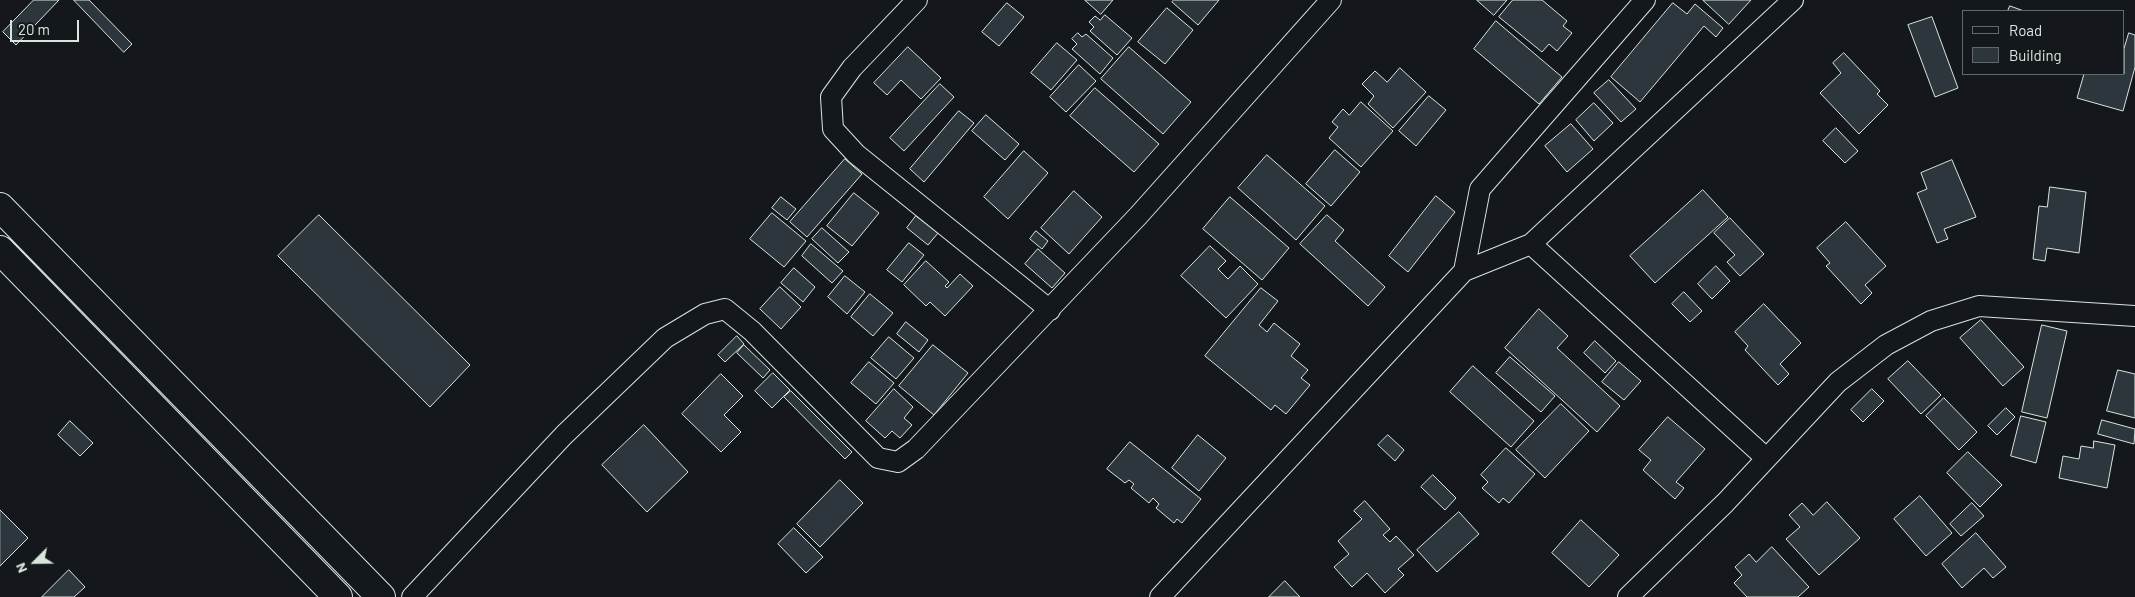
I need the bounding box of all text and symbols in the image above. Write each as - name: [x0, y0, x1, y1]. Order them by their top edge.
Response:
- scale bar: [12, 10, 81, 42]
- legend: [1962, 10, 2125, 75]
- text: 20 m: [18, 20, 50, 38]
- text: Road: [2009, 21, 2042, 39]
- text: Building: [2009, 46, 2062, 64]
- north arrow: [10, 537, 60, 587]
- text: N: [11, 560, 30, 576]

